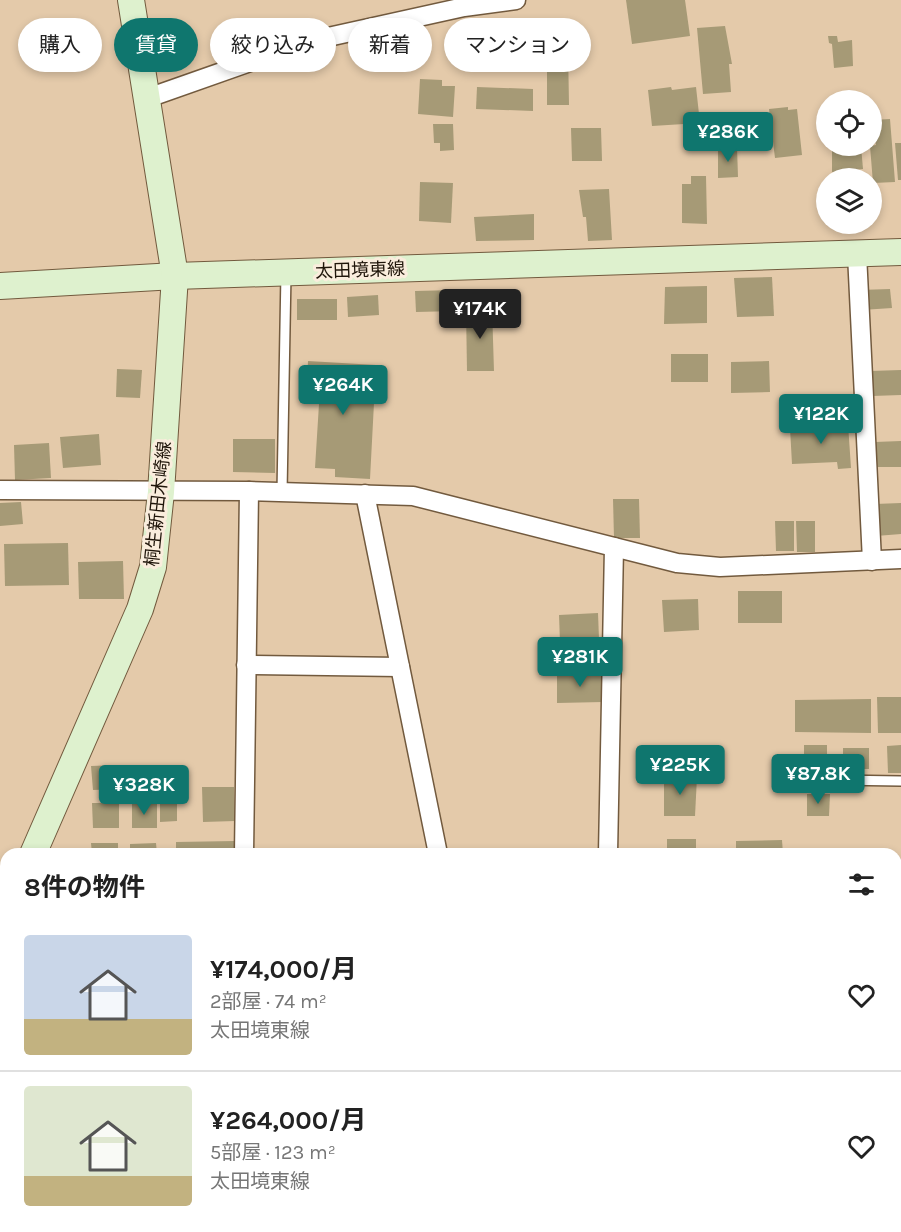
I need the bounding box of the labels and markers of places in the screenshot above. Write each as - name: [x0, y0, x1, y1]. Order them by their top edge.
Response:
- pin: ¥286K: [686, 112, 770, 163]
- pin: ¥174K: [438, 289, 522, 340]
- pin: ¥264K: [301, 365, 385, 416]
- pin: ¥122K: [779, 394, 863, 445]
- pin: ¥281K: [538, 637, 622, 688]
- pin: ¥225K: [638, 745, 722, 796]
- pin: ¥87.8K: [769, 754, 867, 805]
- pin: ¥328K: [102, 765, 186, 816]

